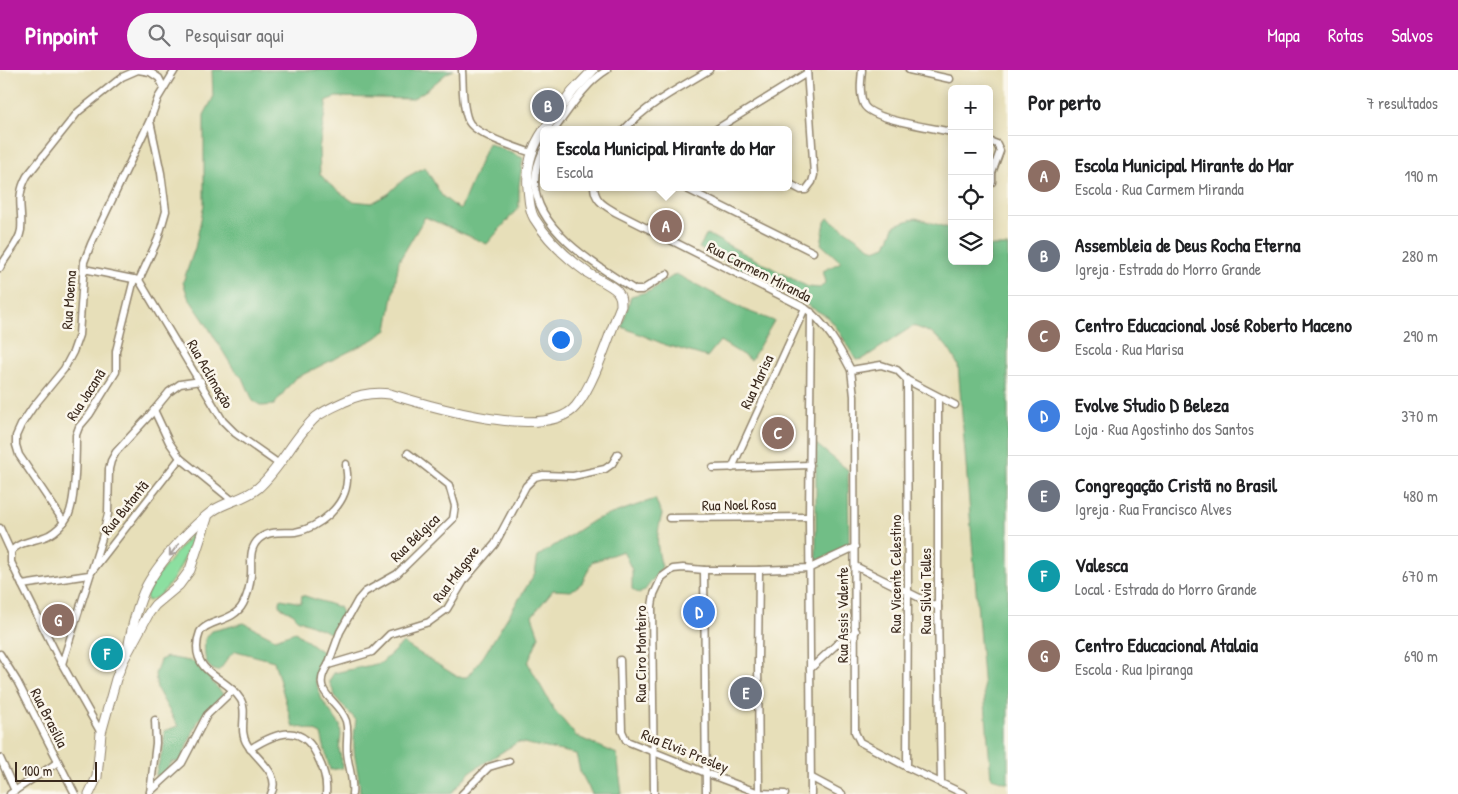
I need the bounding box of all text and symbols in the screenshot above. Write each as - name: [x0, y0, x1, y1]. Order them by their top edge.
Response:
- search box: [127, 13, 477, 58]
- text: Pinpoint: [25, 19, 97, 51]
- icon: search: [145, 21, 173, 49]
- text: Pesquisar aqui: [185, 22, 284, 48]
- text: Mapa: [1267, 23, 1300, 48]
- text: Rotas: [1328, 23, 1364, 48]
- text: Salvos: [1392, 23, 1433, 48]
- map controls: [948, 85, 993, 265]
- button: +: [948, 85, 993, 130]
- pin: B: [532, 87, 564, 125]
- text: Por perto: [1028, 88, 1101, 117]
- text: 7 resultados: [1366, 92, 1438, 114]
- popup: [540, 126, 792, 191]
- button: −: [948, 130, 993, 175]
- text: Escola Municipal Mirante do Mar: [557, 135, 775, 161]
- text: Escola Municipal Mirante do Mar: [1075, 152, 1294, 178]
- text: Escola: [557, 161, 593, 183]
- text: A: [1040, 165, 1048, 187]
- text: 190 m: [1405, 165, 1438, 187]
- button: locate: [948, 175, 993, 220]
- text: Escola · Rua Carmem Miranda: [1075, 178, 1244, 200]
- pin: A: [650, 207, 682, 245]
- button: layers: [948, 220, 993, 265]
- text: Assembleia de Deus Rocha Eterna: [1075, 232, 1300, 258]
- street label: Rua Carmem Miranda: [704, 236, 815, 307]
- text: B: [1040, 245, 1048, 267]
- text: 280 m: [1402, 245, 1438, 267]
- text: Igreja · Estrada do Morro Grande: [1075, 258, 1261, 280]
- street label: Rua Moema: [56, 270, 81, 330]
- text: Centro Educacional José Roberto Maceno: [1075, 312, 1352, 338]
- text: C: [1040, 325, 1048, 347]
- text: 290 m: [1403, 325, 1438, 347]
- your location: [548, 327, 574, 353]
- street label: Rua Aclimação: [182, 335, 239, 412]
- text: Escola · Rua Marisa: [1075, 338, 1184, 360]
- street label: Rua Marisa: [735, 351, 778, 412]
- street label: Rua Jacanã: [61, 365, 110, 425]
- text: Evolve Studio D Beleza: [1075, 392, 1229, 418]
- text: D: [1040, 405, 1048, 427]
- text: 370 m: [1401, 405, 1438, 427]
- pin: C: [762, 414, 794, 452]
- text: Loja · Rua Agostinho dos Santos: [1075, 418, 1254, 440]
- text: Congregação Cristã no Brasil: [1075, 472, 1277, 498]
- street label: Rua Butantã: [96, 476, 153, 539]
- text: E: [1040, 485, 1048, 507]
- text: 480 m: [1403, 485, 1438, 507]
- street label: Rua Noel Rosa: [702, 493, 776, 516]
- text: Igreja · Rua Francisco Alves: [1075, 498, 1232, 520]
- street label: Rua Bélgica: [385, 509, 444, 567]
- street label: Rua Vicente Celestino: [885, 515, 906, 633]
- street label: Rua Malgaxe: [427, 541, 484, 606]
- one-way arrow: [169, 543, 180, 556]
- street label: Rua Silvia Telles: [915, 548, 936, 634]
- text: Valesca: [1075, 552, 1128, 578]
- text: F: [1041, 565, 1047, 587]
- text: 670 m: [1402, 565, 1438, 587]
- street label: Rua Assis Valente: [832, 567, 853, 663]
- text: Local · Estrada do Morro Grande: [1075, 578, 1257, 600]
- pin: D: [683, 593, 715, 631]
- pin: G: [42, 601, 74, 639]
- street label: Rua Ciro Monteiro: [630, 605, 651, 703]
- text: Centro Educacional Atalaia: [1075, 632, 1258, 658]
- pin: F: [91, 635, 123, 673]
- text: G: [1040, 645, 1048, 667]
- text: 690 m: [1404, 645, 1438, 667]
- text: Escola · Rua Ipiranga: [1075, 658, 1193, 680]
- pin: E: [730, 674, 762, 712]
- street label: Rua Brasília: [26, 685, 73, 751]
- street label: Rua Elvis Presley: [638, 723, 732, 778]
- scale bar: [15, 759, 98, 782]
- text: 100 m: [22, 761, 52, 780]

